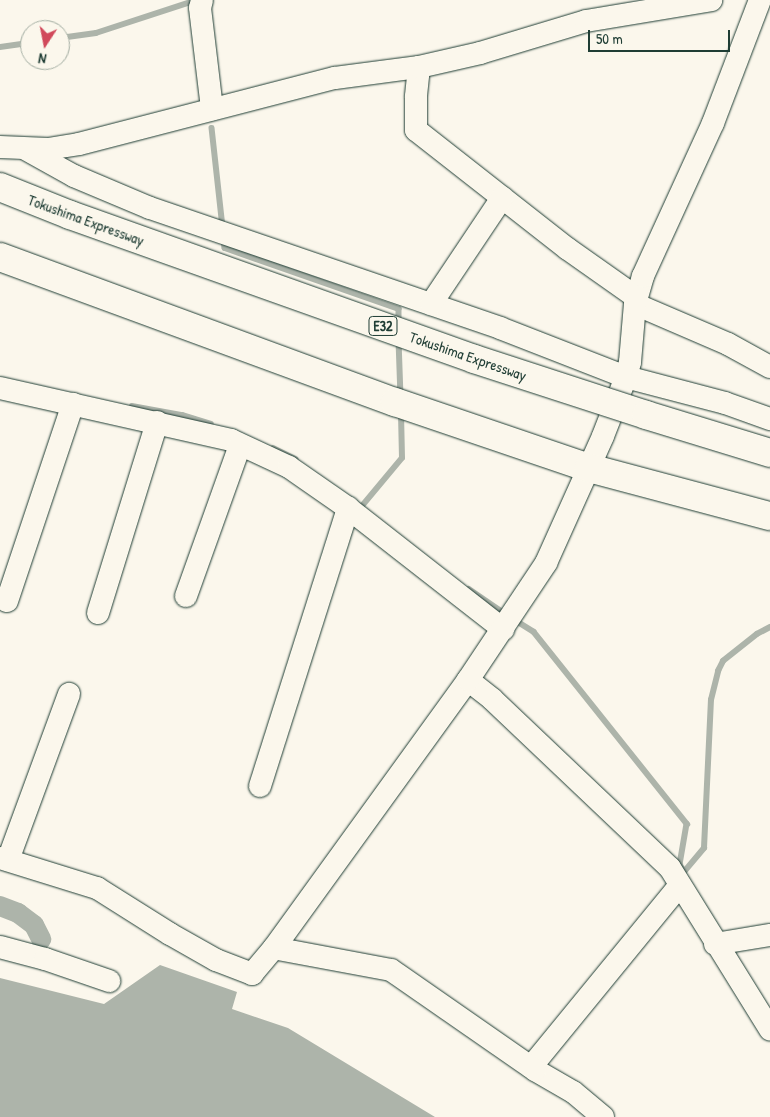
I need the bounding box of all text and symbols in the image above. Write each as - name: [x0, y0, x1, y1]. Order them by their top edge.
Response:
- north arrow: [20, 20, 70, 70]
- scale bar: [590, 20, 732, 52]
- text: 50 m: [596, 28, 623, 49]
- text: N: [37, 49, 48, 69]
- street label: Tokushima Expressway: [25, 191, 147, 249]
- road number: E32: [368, 314, 398, 338]
- street label: Tokushima Expressway: [407, 328, 529, 384]

